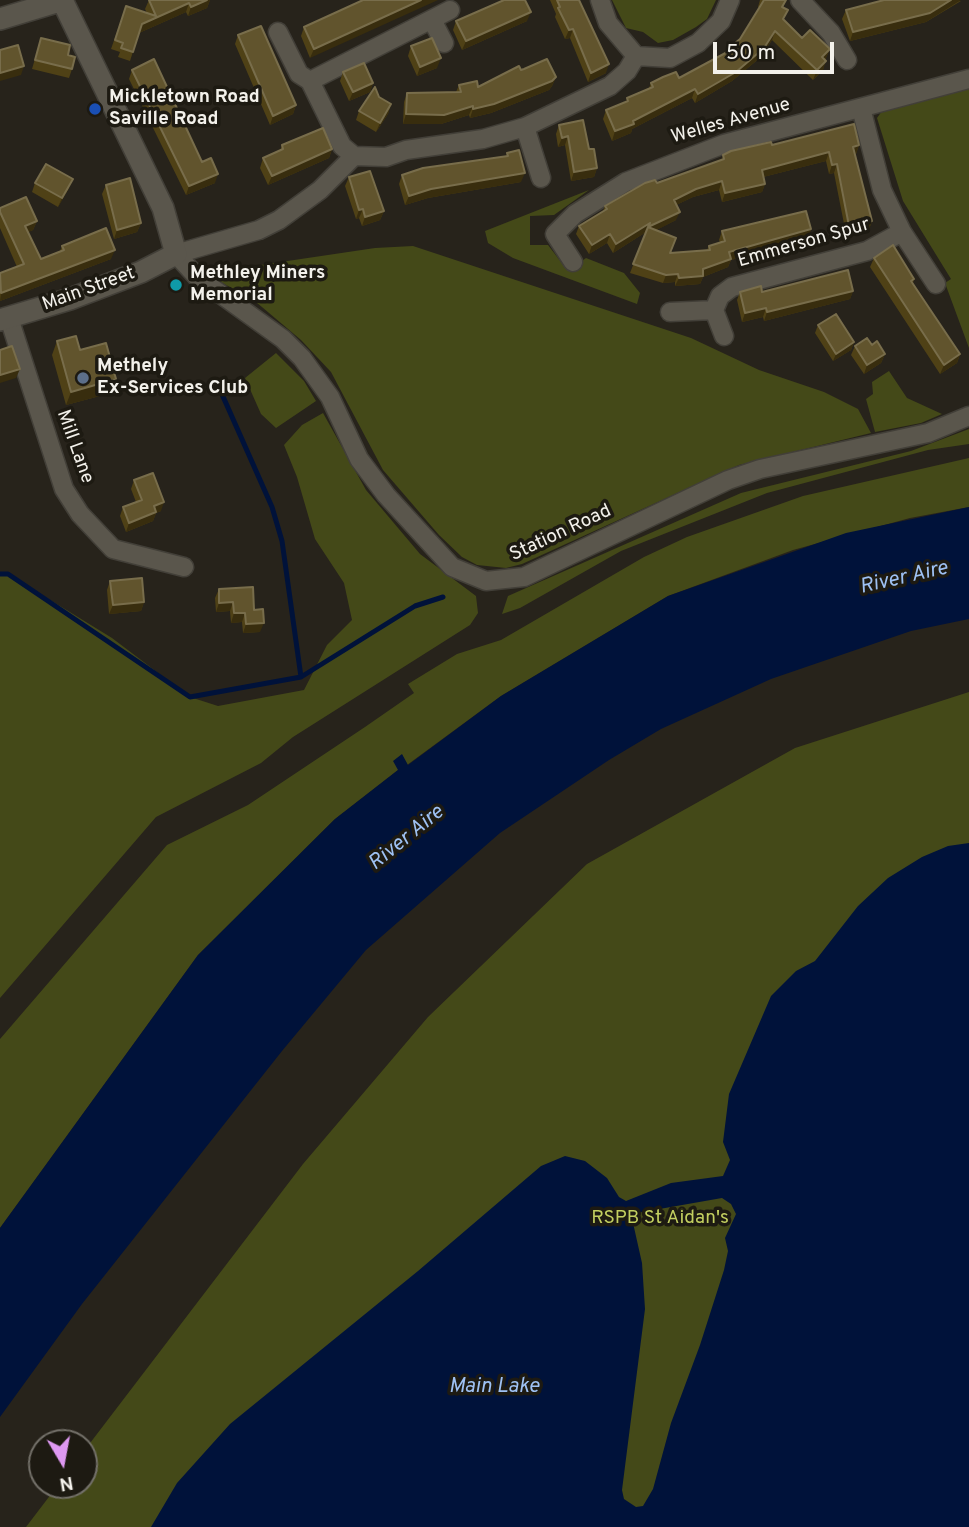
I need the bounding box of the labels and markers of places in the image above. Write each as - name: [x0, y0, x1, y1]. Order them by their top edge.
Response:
- place label: Mickletown Road Saville Road: [109, 87, 260, 131]
- marker: Mickletown Road Saville Road: [87, 101, 103, 117]
- place label: Methley Miners Memorial: [190, 263, 325, 307]
- marker: Methley Miners Memorial: [168, 277, 184, 293]
- place label: Methely Ex-Services Club: [97, 356, 248, 400]
- marker: Methely Ex-Services Club: [75, 370, 91, 386]

